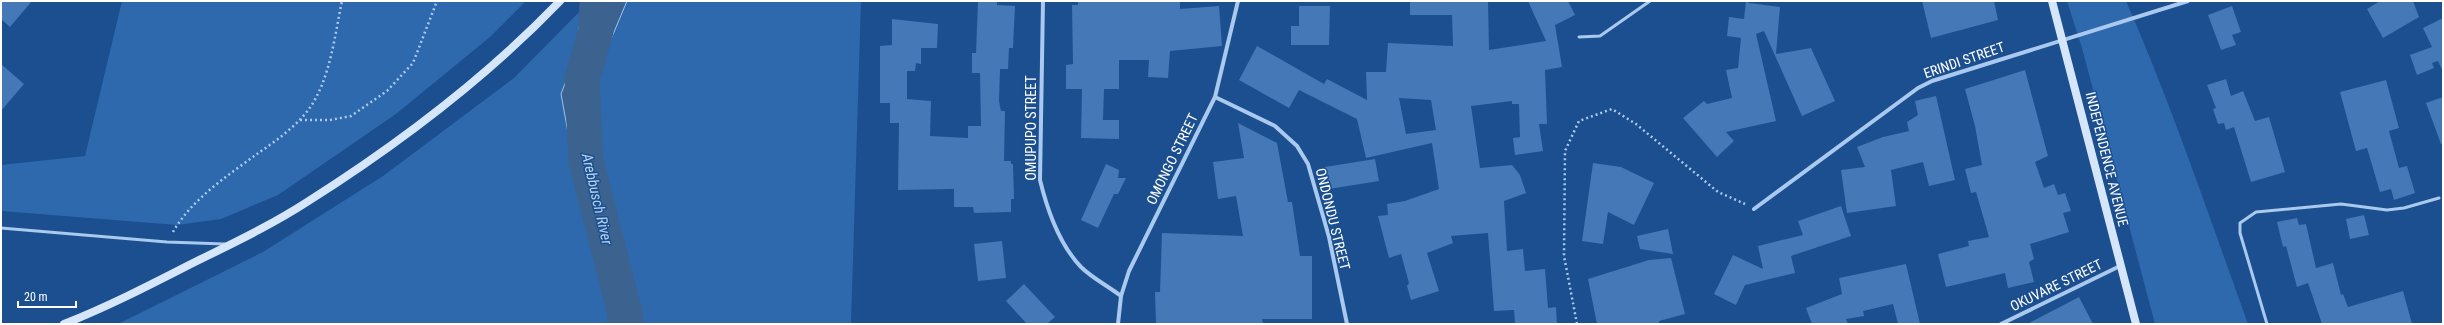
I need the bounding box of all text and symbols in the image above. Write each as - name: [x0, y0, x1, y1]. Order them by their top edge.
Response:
- street label: ERINDI STREET: [1921, 39, 2007, 81]
- street label: OMUPUPO STREET: [1023, 75, 1039, 181]
- street label: INDEPENDENCE AVENUE: [2083, 90, 2131, 228]
- street label: OMONGO STREET: [1143, 111, 1201, 207]
- water label: Arebbusch River: [578, 151, 616, 247]
- street label: ONDONDU STREET: [1313, 166, 1353, 272]
- street label: OKUVARE STREET: [2007, 256, 2105, 314]
- scale bar: [18, 283, 76, 309]
- text: 20 m: [24, 290, 48, 304]

